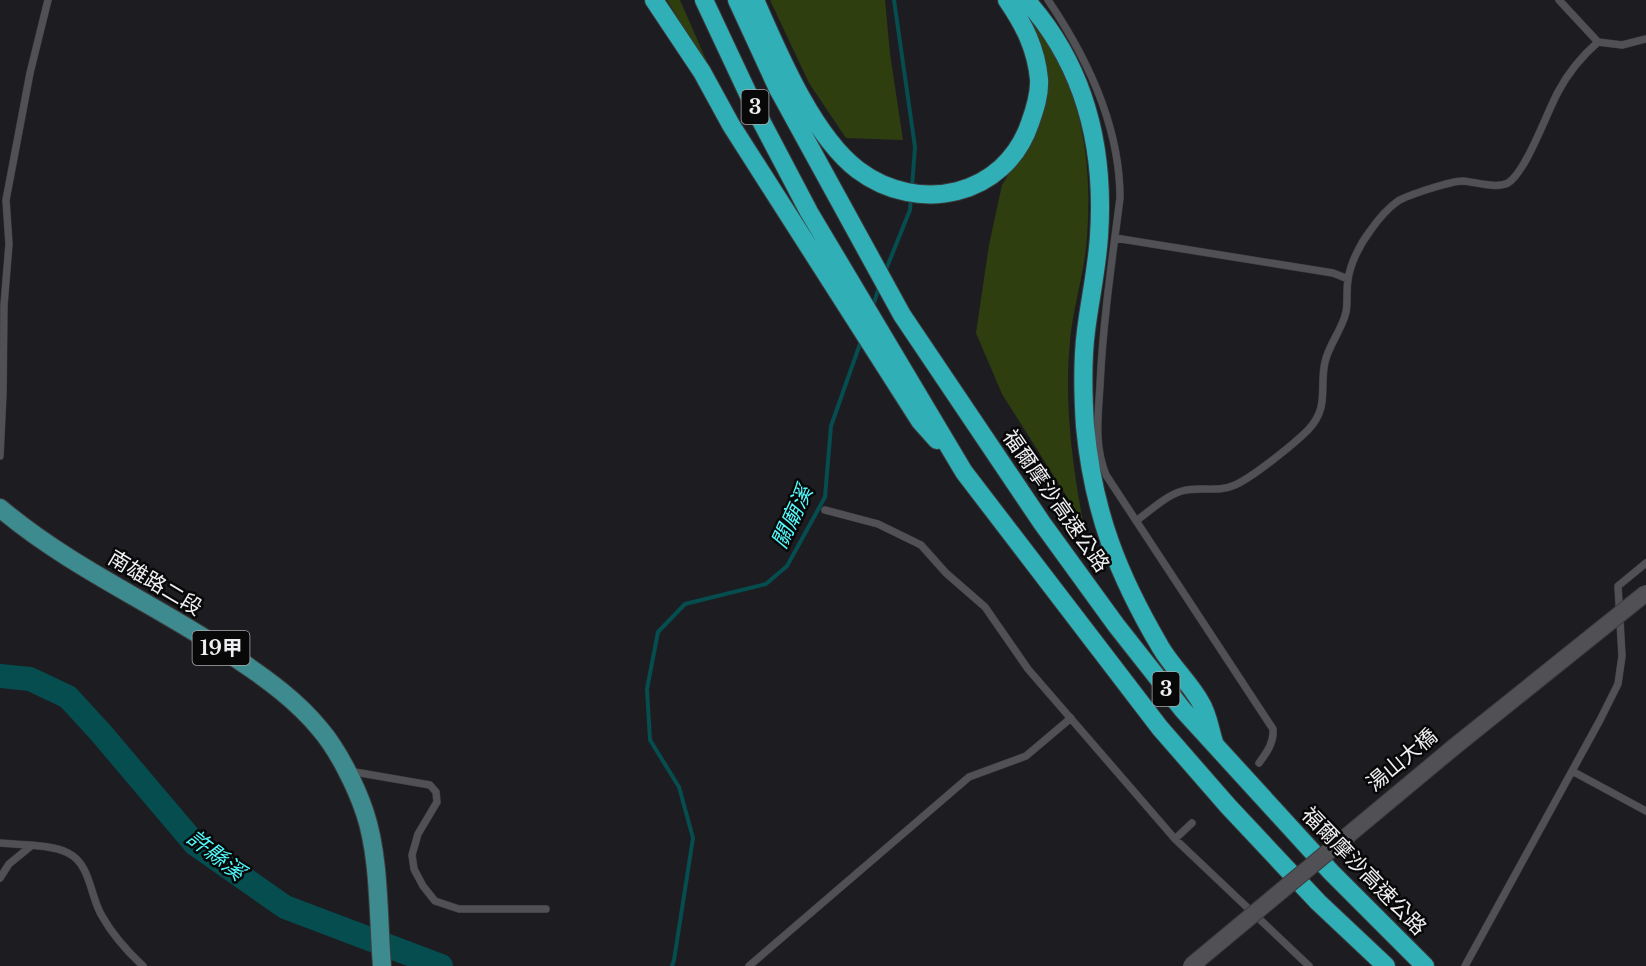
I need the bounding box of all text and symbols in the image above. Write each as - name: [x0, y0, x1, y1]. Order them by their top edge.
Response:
- road number: 3: [742, 90, 768, 124]
- street label: 福爾摩沙高速公路: [997, 425, 1115, 577]
- water label: 關廟溪: [766, 479, 819, 553]
- street label: 南雄路二段: [103, 545, 207, 621]
- road number: 19甲: [192, 631, 250, 665]
- road number: 3: [1152, 672, 1180, 706]
- street label: 湯山大橋: [1361, 723, 1443, 797]
- street label: 福爾摩沙高速公路: [1296, 802, 1432, 940]
- water label: 許縣溪: [182, 824, 253, 888]

